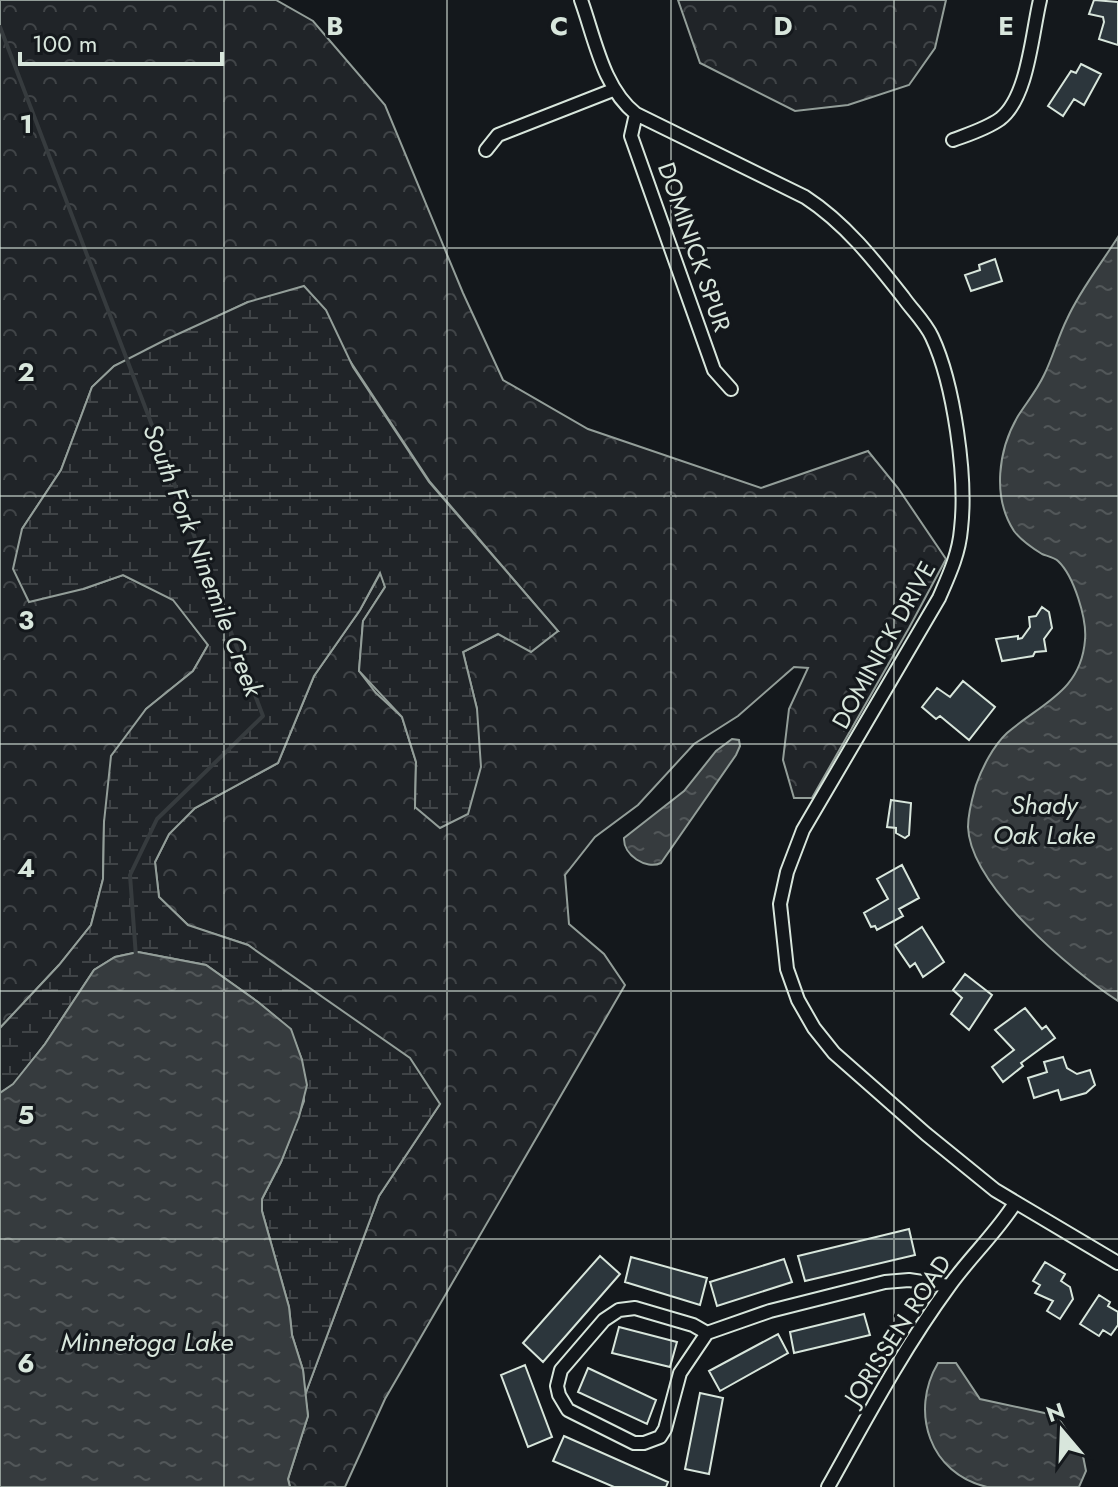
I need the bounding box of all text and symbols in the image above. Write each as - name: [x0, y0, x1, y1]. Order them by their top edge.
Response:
- text: B: [326, 7, 344, 45]
- text: C: [550, 7, 568, 45]
- text: D: [773, 7, 793, 45]
- text: E: [998, 7, 1014, 45]
- scale bar: [20, 16, 222, 66]
- text: 100 m: [32, 26, 98, 61]
- text: 1: [19, 105, 33, 143]
- street label: DOMINICK SPUR: [649, 157, 740, 337]
- text: 2: [17, 353, 35, 391]
- water label: South Fork Ninemile Creek: [133, 418, 273, 703]
- street label: DOMINICK DRIVE: [823, 555, 944, 735]
- text: 3: [18, 601, 34, 639]
- water label: Shady Oak Lake: [993, 786, 1095, 854]
- text: 4: [17, 849, 35, 887]
- text: 5: [18, 1096, 34, 1134]
- street label: JORISSEN ROAD: [834, 1248, 959, 1414]
- water label: Minnetoga Lake: [61, 1323, 233, 1361]
- text: 6: [17, 1344, 35, 1382]
- north arrow: [1022, 1391, 1102, 1471]
- text: N: [1042, 1394, 1069, 1430]

